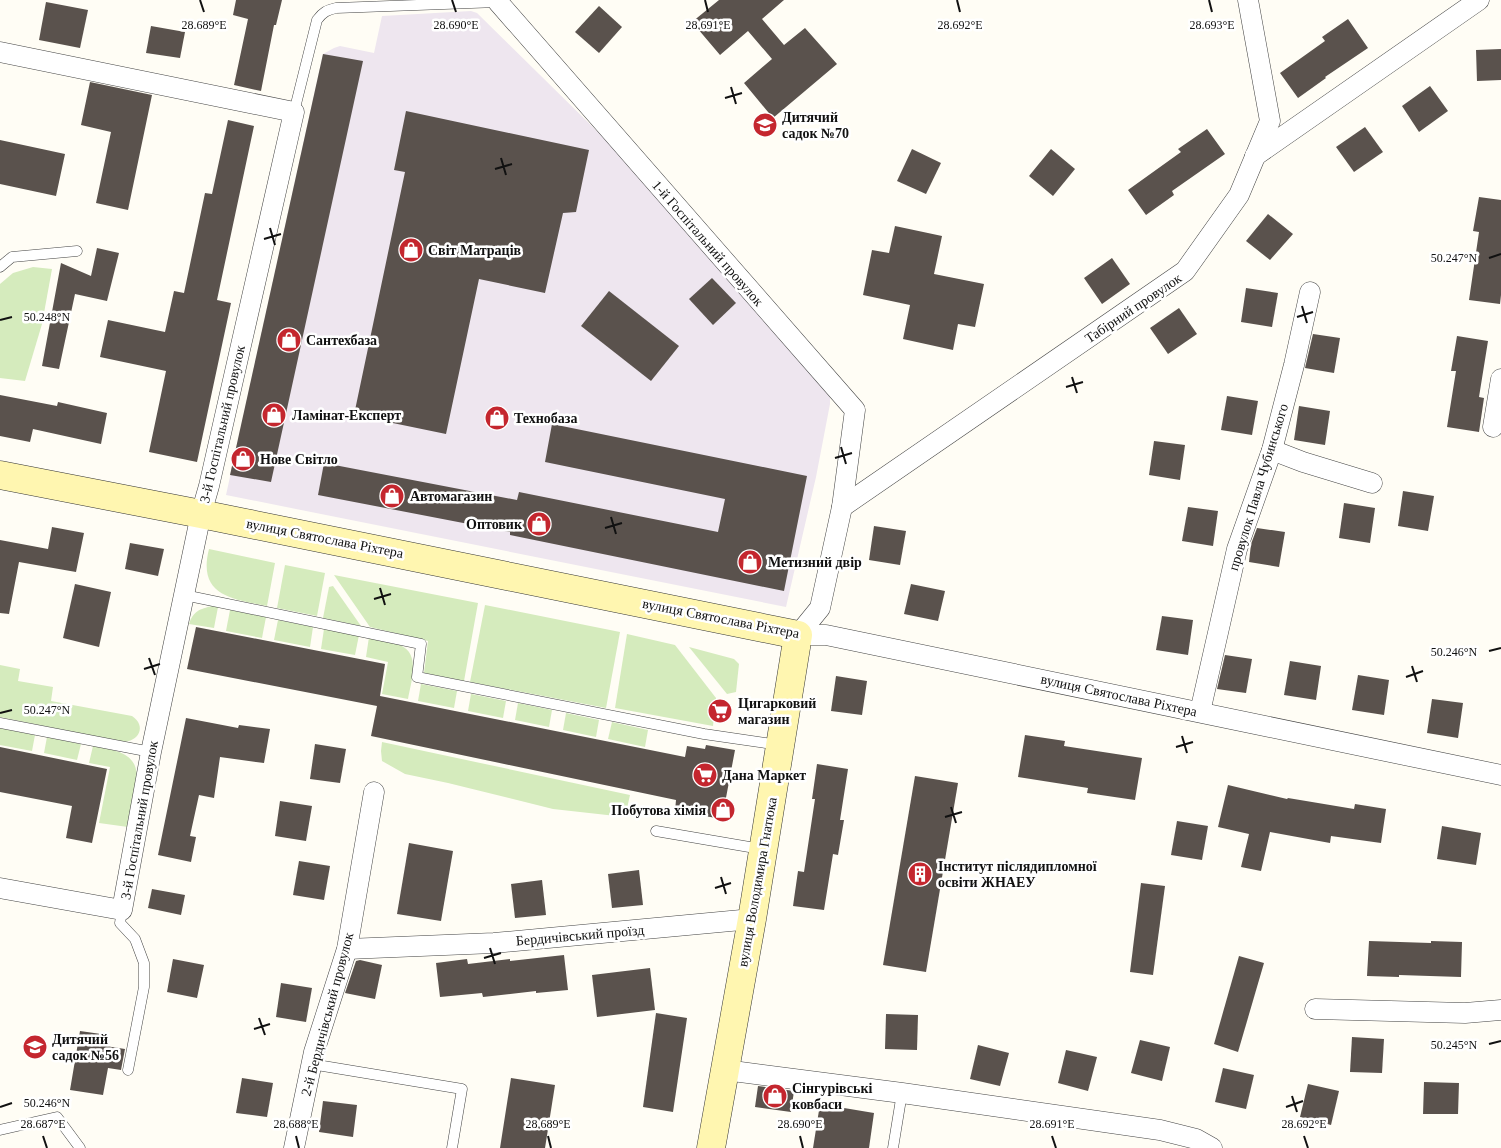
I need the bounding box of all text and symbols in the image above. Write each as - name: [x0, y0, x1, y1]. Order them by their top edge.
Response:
- text: 28.689°E: [181, 18, 227, 32]
- text: 28.690°E: [433, 18, 479, 32]
- text: 28.691°E: [685, 18, 731, 32]
- text: 28.692°E: [937, 18, 983, 32]
- text: 28.693°E: [1189, 18, 1235, 32]
- place label: Дитячий садок №70: [782, 110, 849, 141]
- school or university icon: Дитячий садок №70: [752, 112, 778, 138]
- street label: 1-й Госпітальний провулок: [649, 178, 766, 309]
- shop icon: Світ Матраців: [398, 237, 424, 263]
- place label: Світ Матраців: [428, 243, 522, 258]
- text: 50.247°N: [1431, 251, 1478, 265]
- street label: Табірний провулок: [1082, 270, 1185, 346]
- text: 50.248°N: [24, 310, 71, 324]
- shop icon: Сантехбаза: [276, 327, 302, 353]
- place label: Сантехбаза: [306, 333, 377, 348]
- street label: 3-й Госпітальний провулок: [197, 344, 248, 504]
- shop icon: Ламінат-Експерт: [261, 402, 287, 428]
- street label: провулок Павла Чубинського: [1226, 402, 1291, 572]
- shop icon: Технобаза: [484, 405, 510, 431]
- place label: Ламінат-Експерт: [292, 408, 401, 423]
- place label: Технобаза: [514, 411, 577, 426]
- shop icon: Нове Світло: [230, 446, 256, 472]
- place label: Нове Світло: [260, 452, 338, 467]
- shop icon: Автомагазин: [379, 483, 405, 509]
- place label: Автомагазин: [410, 489, 492, 504]
- shop icon: Оптовик: [526, 511, 552, 537]
- street label: вулиця Святослава Ріхтера: [245, 516, 405, 561]
- place label: Оптовик: [466, 517, 523, 532]
- shop icon: Метизний двір: [737, 549, 763, 575]
- place label: Метизний двір: [768, 555, 862, 570]
- street label: вулиця Святослава Ріхтера: [641, 596, 801, 641]
- text: 50.246°N: [1431, 645, 1478, 659]
- street label: вулиця Святослава Ріхтера: [1039, 672, 1199, 720]
- place label: Цигарковий магазин: [738, 696, 816, 727]
- supermarket icon: Цигарковий магазин: [707, 698, 733, 724]
- text: 50.247°N: [24, 703, 71, 717]
- street label: 3-й Госпітальний провулок: [118, 739, 161, 901]
- supermarket icon: Дана Маркет: [692, 762, 718, 788]
- place label: Дана Маркет: [722, 768, 806, 783]
- street label: вулиця Володимира Гнатюка: [735, 795, 780, 968]
- shop icon: Побутова хімія: [710, 797, 736, 823]
- place label: Побутова хімія: [611, 803, 706, 818]
- place label: Інститут післядипломної освіти ЖНАЕУ: [938, 859, 1097, 890]
- building icon: Інститут післядипломної освіти ЖНАЕУ: [907, 861, 933, 887]
- street label: Бердичівський проїзд: [515, 922, 645, 949]
- street label: 2-й Бердичівський провулок: [298, 931, 357, 1097]
- place label: Дитячий садок №56: [52, 1032, 119, 1063]
- school or university icon: Дитячий садок №56: [22, 1034, 48, 1060]
- text: 50.245°N: [1431, 1038, 1478, 1052]
- place label: Сінгурівські ковбаси: [792, 1081, 873, 1112]
- shop icon: Сінгурівські ковбаси: [762, 1083, 788, 1109]
- text: 50.246°N: [24, 1096, 71, 1110]
- text: 28.687°E: [20, 1117, 66, 1131]
- text: 28.688°E: [273, 1117, 319, 1131]
- text: 28.689°E: [525, 1117, 571, 1131]
- text: 28.690°E: [777, 1117, 823, 1131]
- text: 28.691°E: [1029, 1117, 1075, 1131]
- text: 28.692°E: [1281, 1117, 1327, 1131]

